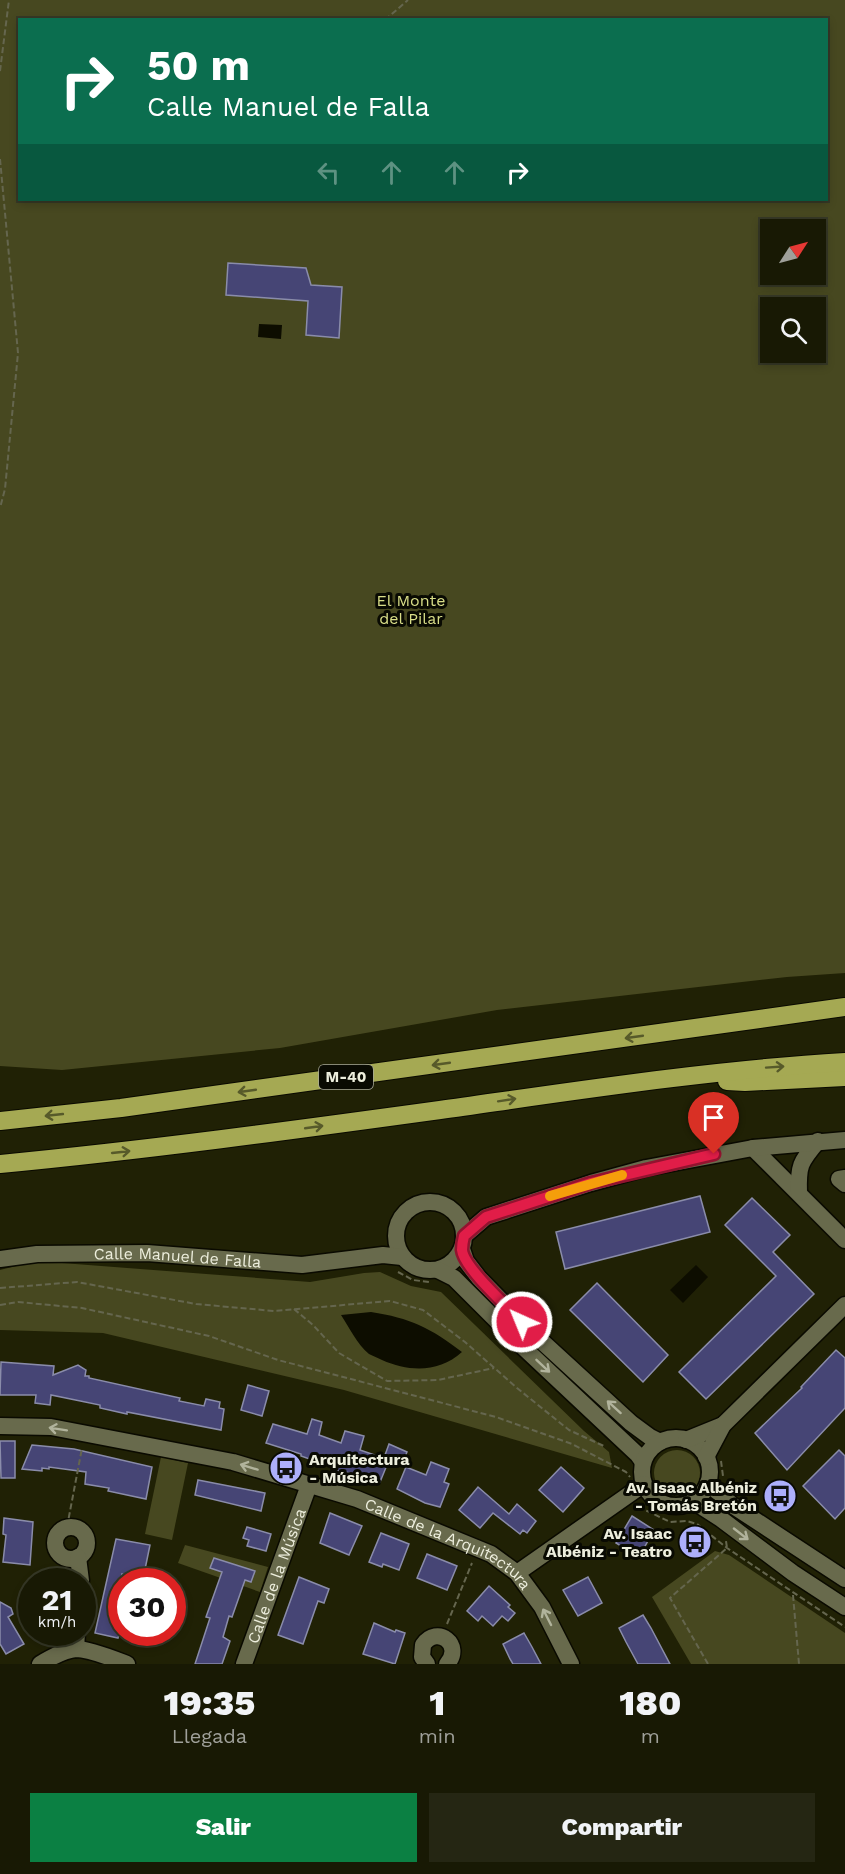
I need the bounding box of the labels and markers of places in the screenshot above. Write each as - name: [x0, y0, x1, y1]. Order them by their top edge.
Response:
- pin: [688, 1092, 739, 1154]
- bus stop icon: Arquitectura - Música: [268, 1450, 304, 1486]
- place label: Arquitectura - Música: [309, 1450, 410, 1487]
- place label: Av. Isaac Albéniz - Tomás Bretón: [626, 1478, 757, 1515]
- bus stop icon: Av. Isaac Albéniz - Tomás Bretón: [762, 1478, 798, 1514]
- place label: Av. Isaac Albéniz - Teatro: [546, 1524, 672, 1561]
- bus stop icon: Av. Isaac Albéniz - Teatro: [677, 1524, 713, 1560]

